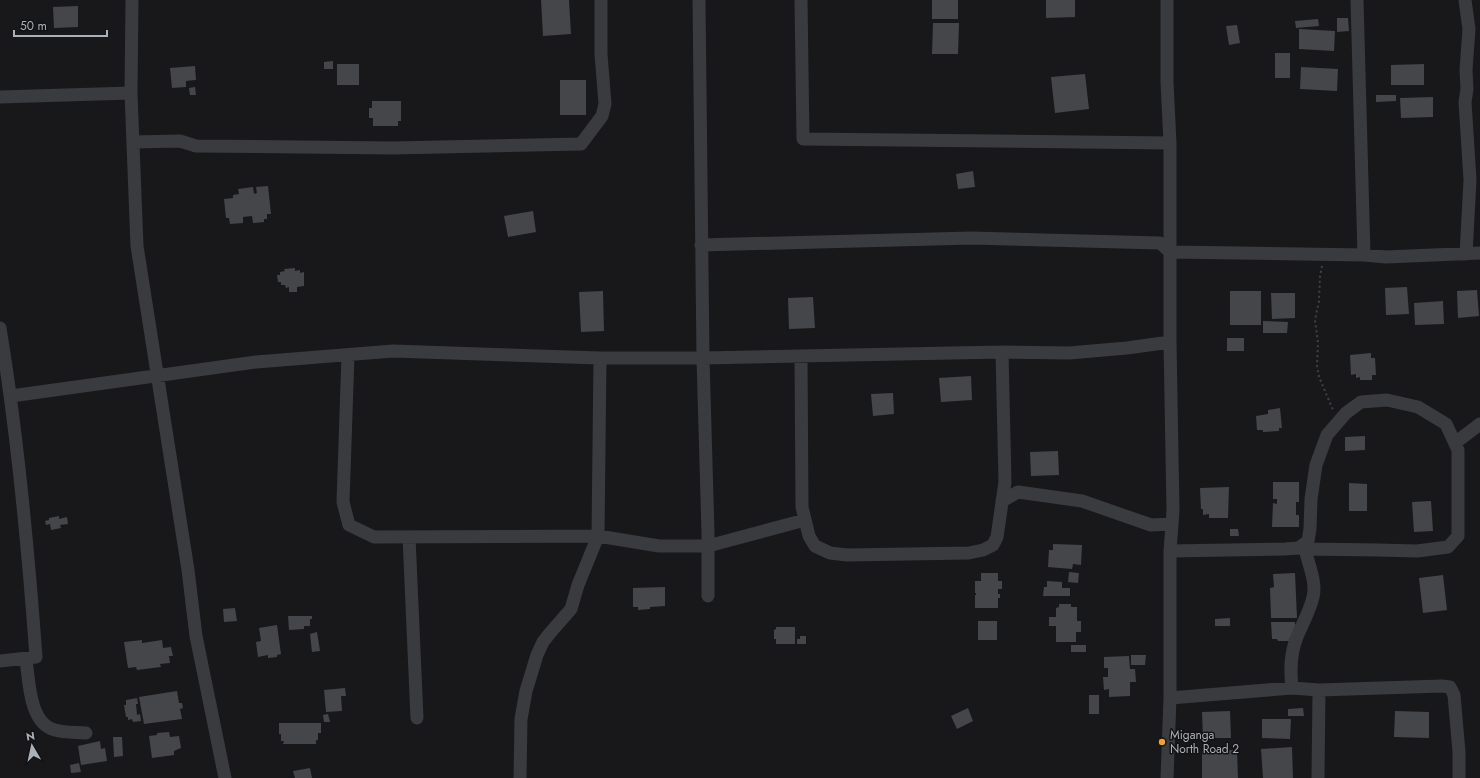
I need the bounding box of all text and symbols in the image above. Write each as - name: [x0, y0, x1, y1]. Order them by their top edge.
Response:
- scale bar: [14, 12, 107, 38]
- text: 50 m: [20, 17, 47, 35]
- north arrow: [12, 726, 52, 766]
- place label: Miganga North Road 2: [1170, 726, 1239, 758]
- text: N: [25, 728, 36, 745]
- marker: Miganga North Road 2: [1157, 737, 1167, 747]

